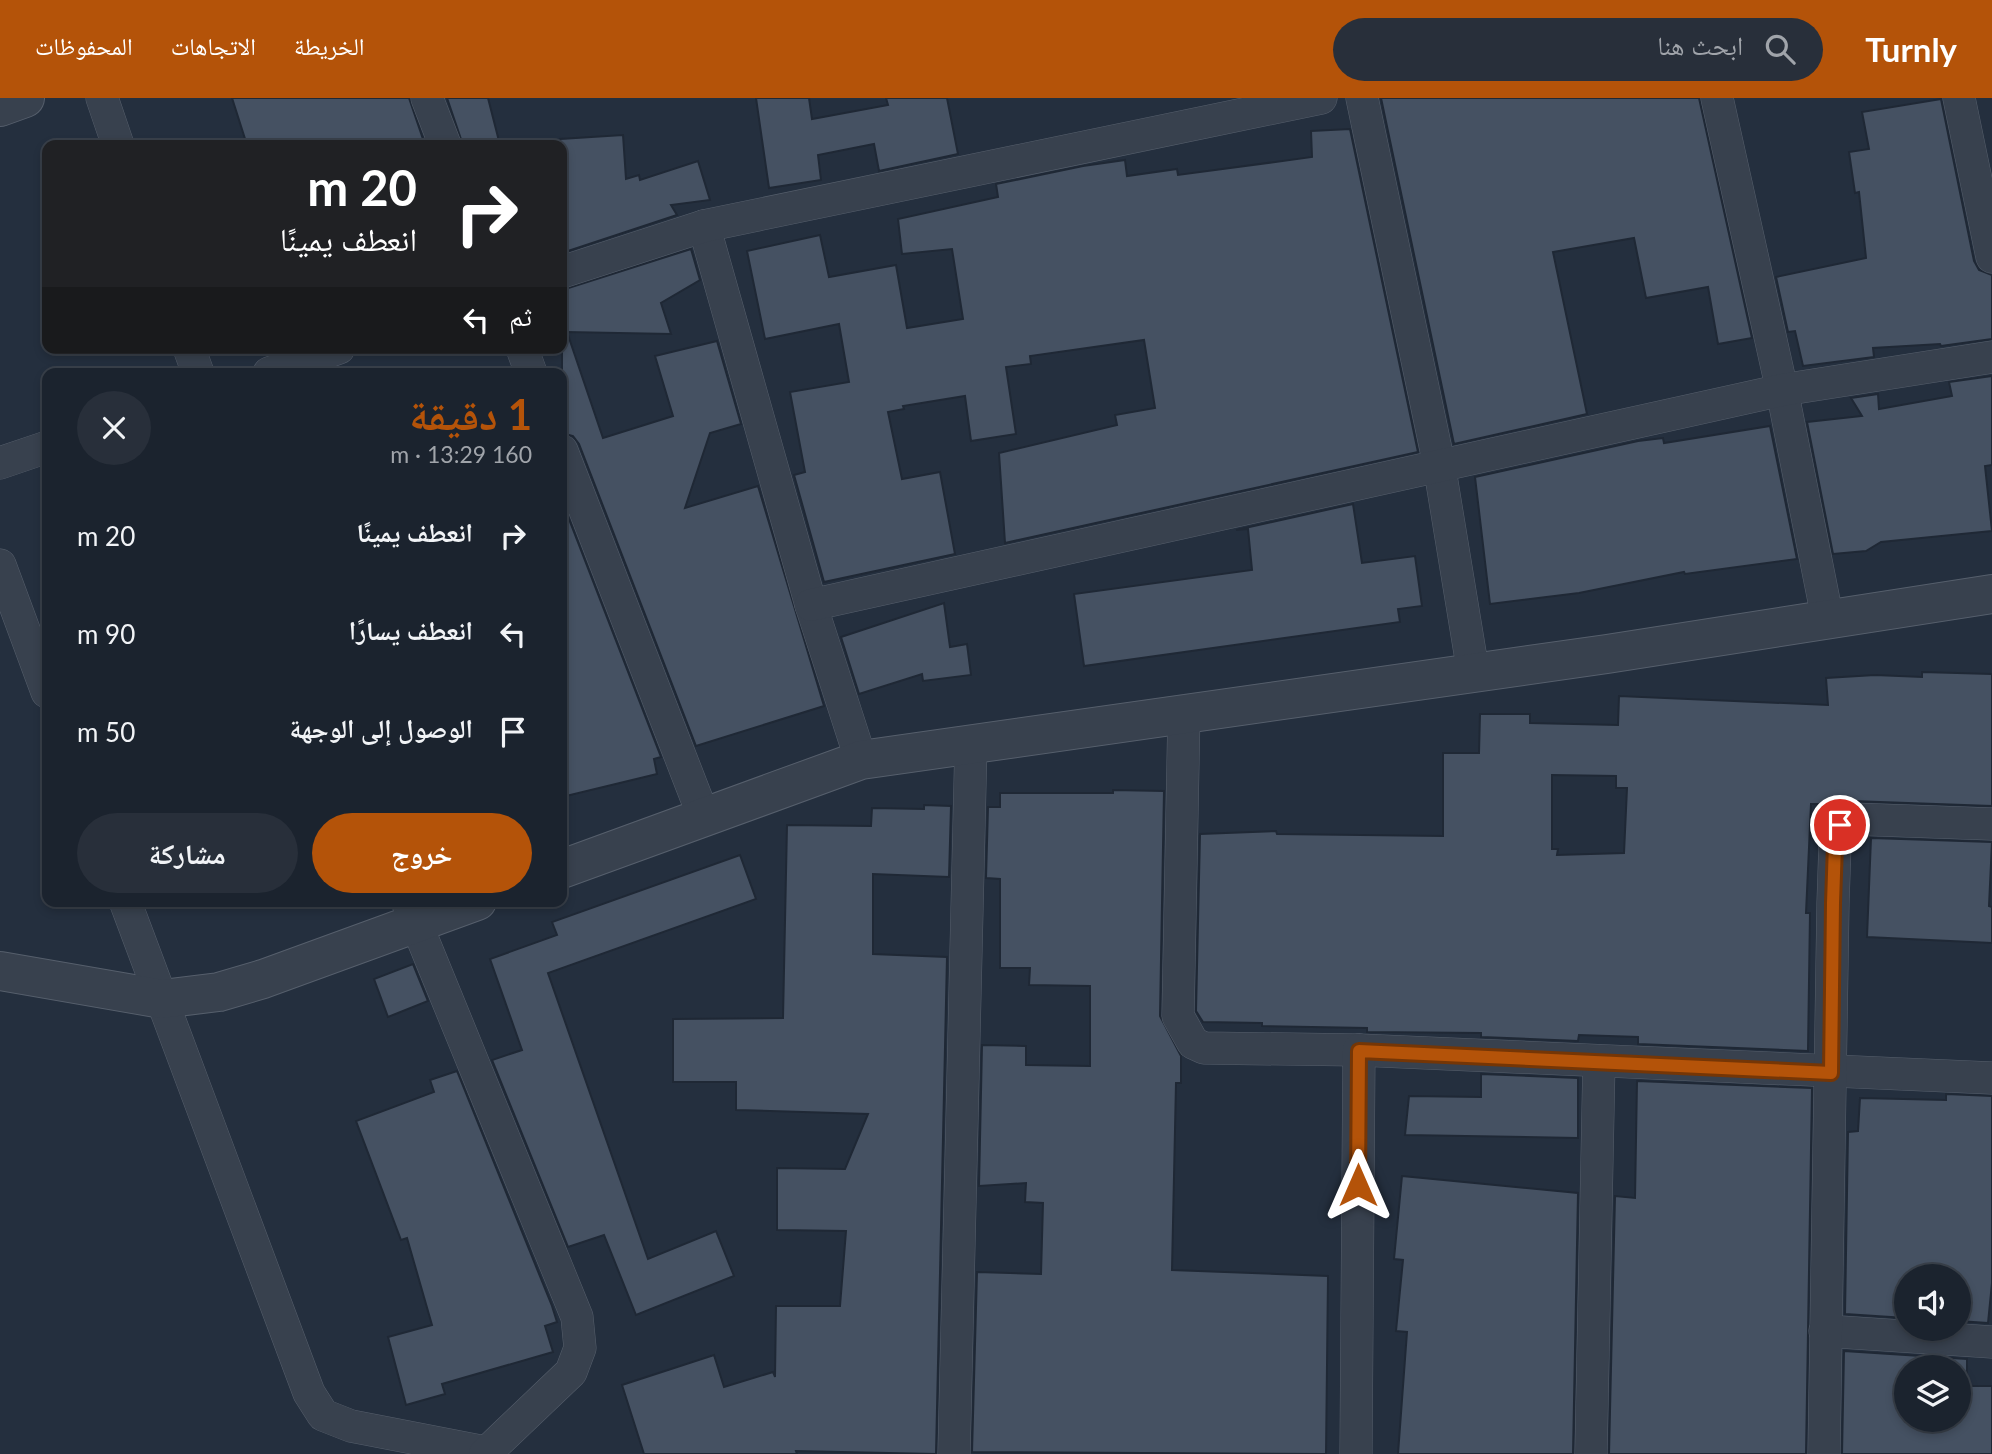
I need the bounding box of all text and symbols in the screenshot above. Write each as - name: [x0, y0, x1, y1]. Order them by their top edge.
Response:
- search box: [1333, 18, 1823, 81]
- text: ابحث هنا: [1657, 29, 1743, 61]
- text: Turnly: [1865, 29, 1957, 69]
- icon: search: [1761, 30, 1799, 68]
- text: المحفوظات: [35, 31, 133, 60]
- text: الاتجاهات: [171, 31, 256, 60]
- text: الخريطة: [294, 31, 365, 60]
- text: 20 m: [307, 158, 417, 216]
- icon: right: [441, 168, 532, 259]
- text: انعطف يمينًا: [280, 219, 417, 258]
- text: ثم: [509, 300, 532, 332]
- icon: left: [457, 301, 495, 339]
- text: 1 دقيقة: [409, 389, 532, 439]
- button: close: [77, 391, 151, 465]
- text: 160 m · 13:29: [390, 440, 532, 468]
- text: انعطف يمينًا: [356, 516, 473, 548]
- icon: right: [494, 517, 532, 555]
- text: 20 m: [77, 520, 135, 552]
- text: انعطف يسارًا: [349, 614, 473, 646]
- icon: left: [494, 615, 532, 653]
- text: 90 m: [77, 618, 135, 650]
- text: الوصول إلى الوجهة: [289, 712, 473, 744]
- icon: arrive: [494, 713, 532, 751]
- text: 50 m: [77, 716, 135, 748]
- pin: [1810, 795, 1870, 855]
- icon: arrive: [1821, 806, 1859, 844]
- button: مشاركة: [77, 813, 298, 893]
- button: خروج: [312, 813, 532, 893]
- position arrow: [1321, 1148, 1395, 1222]
- map controls: [1894, 1264, 1971, 1432]
- button: sound: [1894, 1264, 1971, 1341]
- button: layers: [1894, 1355, 1971, 1432]

